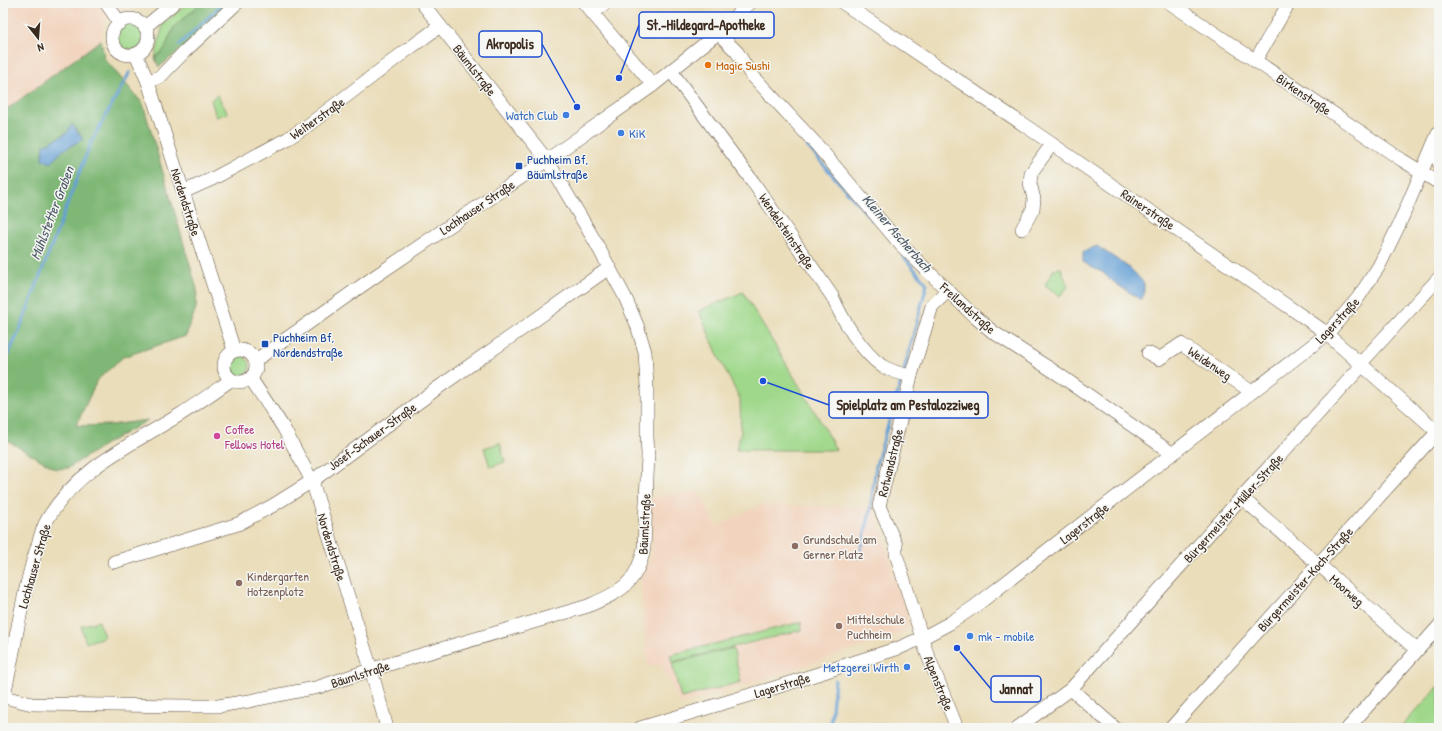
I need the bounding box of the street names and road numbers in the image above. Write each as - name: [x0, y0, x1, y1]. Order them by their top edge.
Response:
- street label: Bäumlstraße: [449, 40, 501, 100]
- street label: Birkenstraße: [1273, 69, 1335, 119]
- street label: Weiherstraße: [286, 92, 348, 144]
- street label: Nordendstraße: [167, 166, 205, 238]
- street label: Lochhauser Straße: [436, 175, 518, 239]
- street label: Rainerstraße: [1117, 184, 1179, 234]
- street label: Wendelsteinstraße: [755, 190, 819, 272]
- street label: Freilandstraße: [936, 278, 1000, 338]
- street label: Lagerstraße: [1311, 293, 1363, 347]
- street label: Weidenweg: [1185, 342, 1236, 384]
- street label: Josef-Schauer-Straße: [324, 398, 420, 474]
- street label: Rotwandstraße: [873, 427, 907, 499]
- street label: Bürgermeister-Müller-Straße: [1179, 450, 1287, 566]
- street label: Bäumlstraße: [633, 493, 655, 555]
- street label: Lagerstraße: [1056, 498, 1112, 548]
- street label: Nordendstraße: [313, 511, 351, 583]
- street label: Lochhauser Straße: [13, 522, 55, 610]
- street label: Bürgermeister-Koch-Straße: [1253, 523, 1357, 635]
- street label: Moorweg: [1326, 570, 1368, 610]
- street label: Alpenstraße: [920, 653, 958, 713]
- street label: Bäumlstraße: [328, 656, 392, 692]
- street label: Lagerstraße: [752, 668, 812, 702]

